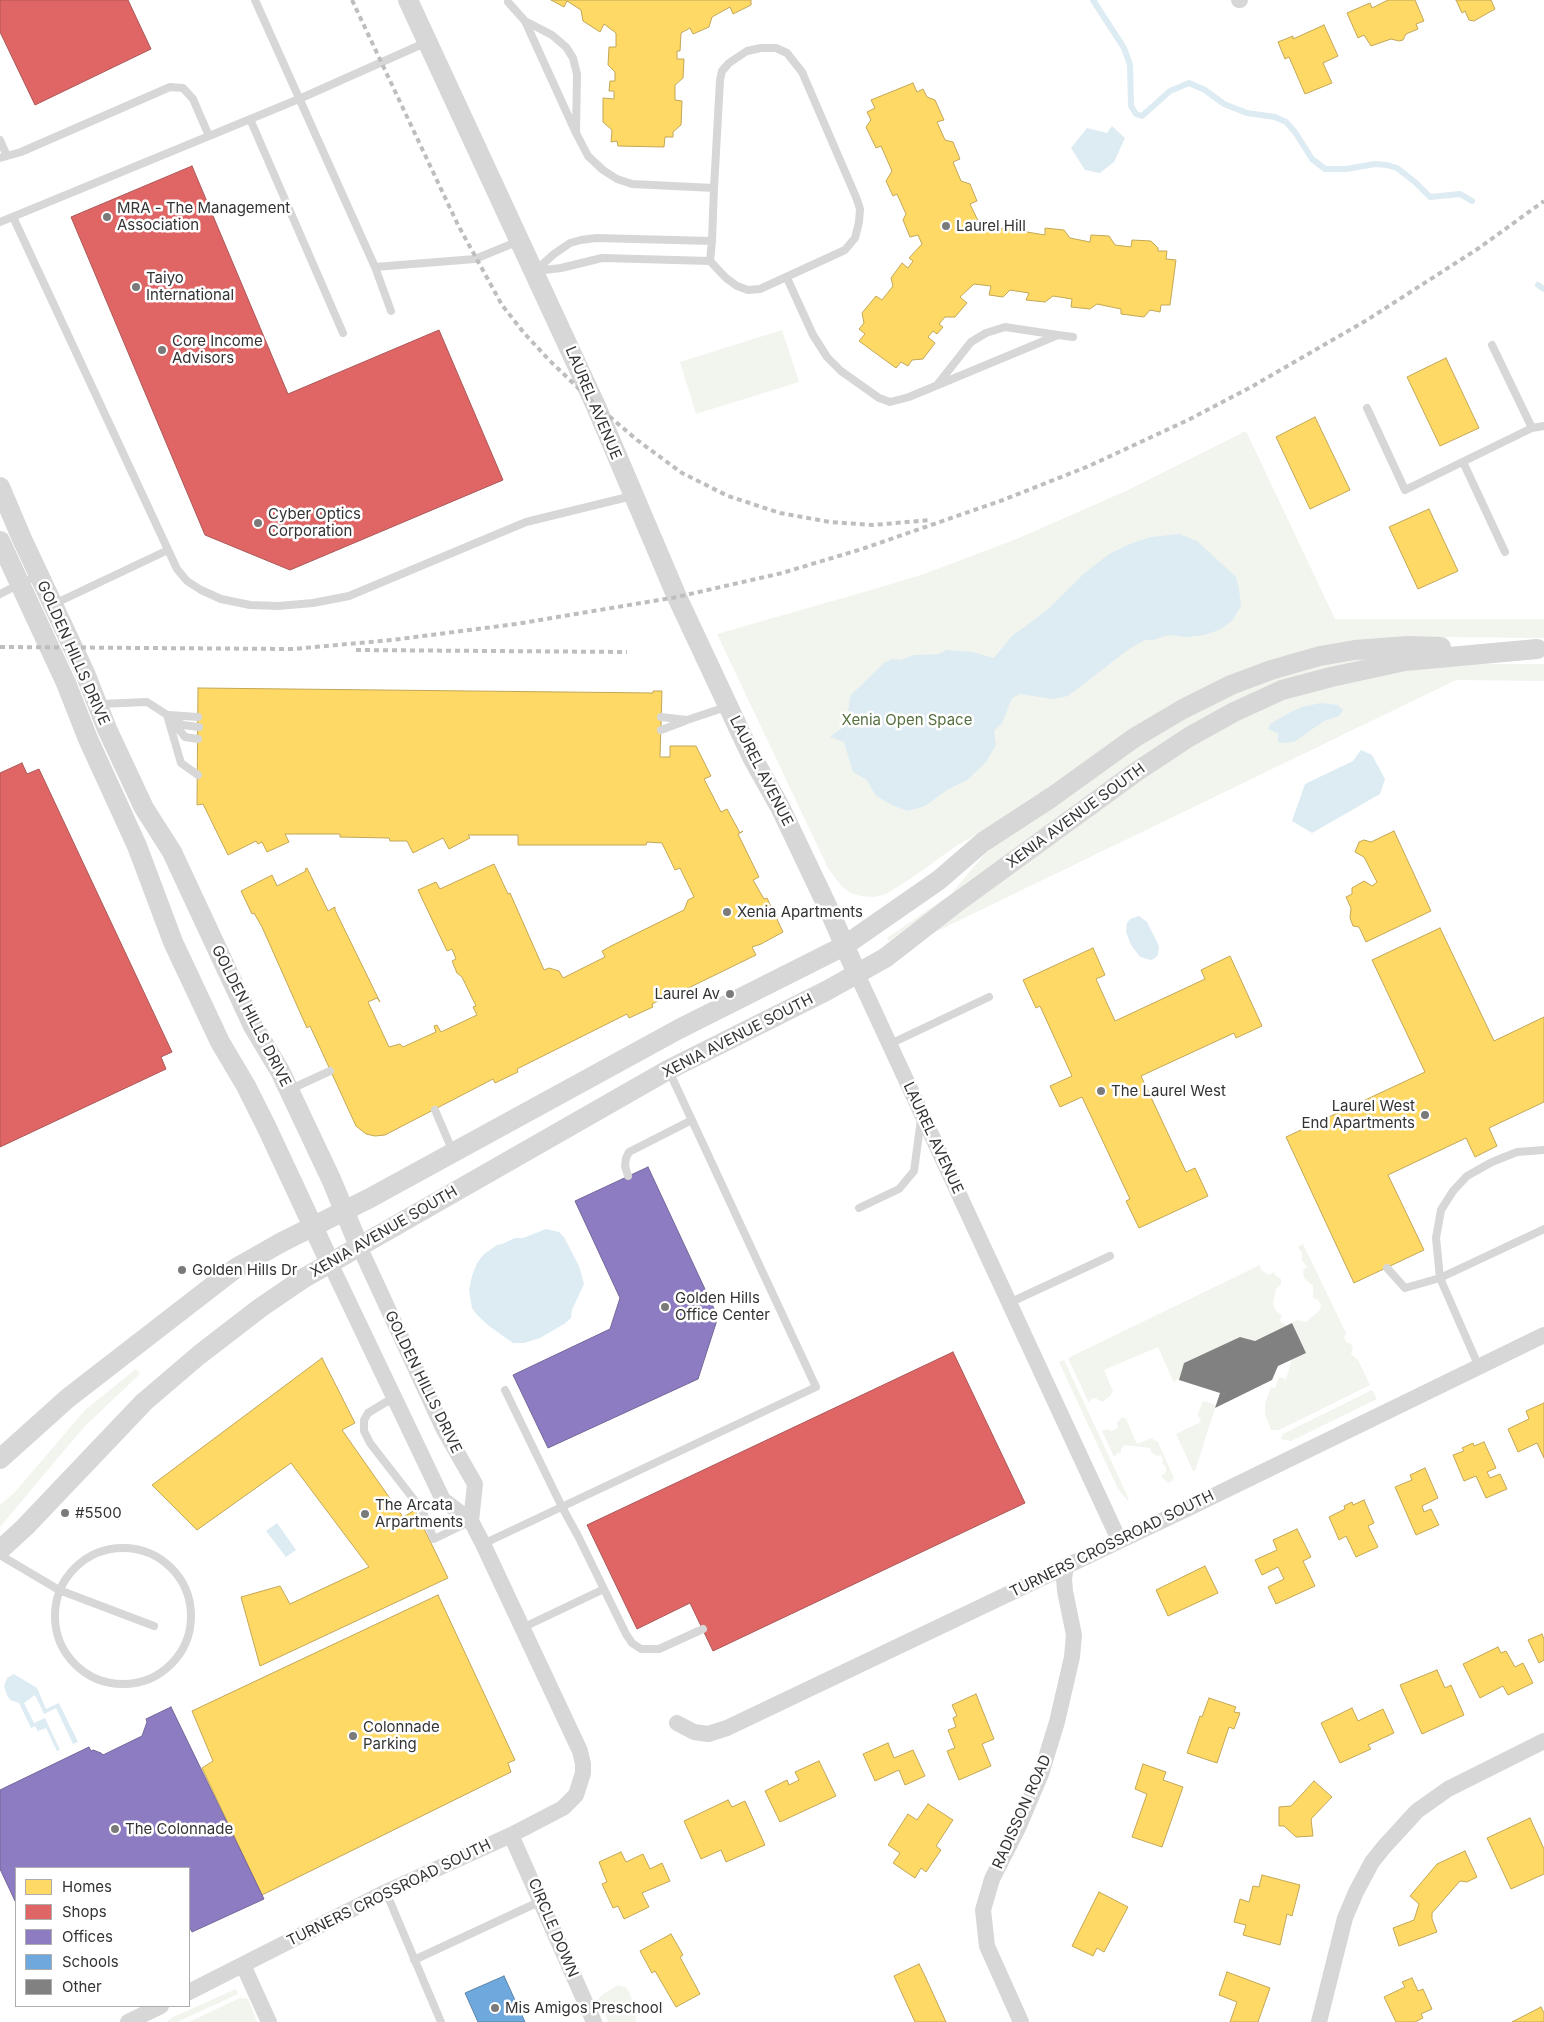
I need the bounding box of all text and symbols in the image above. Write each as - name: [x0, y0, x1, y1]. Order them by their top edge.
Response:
- place label: MRA - The Management Association: [117, 199, 290, 234]
- marker: MRA - The Management Association: [101, 211, 113, 223]
- place label: Laurel Hill: [956, 217, 1026, 235]
- marker: Laurel Hill: [940, 220, 952, 232]
- place label: Taiyo International: [146, 269, 234, 304]
- marker: Taiyo International: [130, 281, 142, 293]
- place label: Core Income Advisors: [172, 332, 263, 367]
- marker: Core Income Advisors: [156, 344, 168, 356]
- street label: LAUREL AVENUE: [561, 344, 625, 462]
- place label: Cyber Optics Corporation: [268, 505, 361, 540]
- marker: Cyber Optics Corporation: [252, 517, 264, 529]
- street label: GOLDEN HILLS DRIVE: [33, 578, 113, 728]
- park label: Xenia Open Space: [842, 711, 972, 729]
- street label: LAUREL AVENUE: [725, 713, 797, 829]
- street label: XENIA AVENUE SOUTH: [1003, 760, 1149, 872]
- place label: Xenia Apartments: [737, 903, 863, 921]
- marker: Xenia Apartments: [721, 906, 733, 918]
- street label: GOLDEN HILLS DRIVE: [207, 942, 295, 1090]
- place label: Laurel Av: [654, 985, 720, 1003]
- marker: Laurel Av: [724, 988, 736, 1000]
- street label: XENIA AVENUE SOUTH: [660, 990, 816, 1082]
- street label: LAUREL AVENUE: [899, 1079, 967, 1197]
- place label: The Laurel West: [1111, 1082, 1226, 1100]
- marker: The Laurel West: [1095, 1085, 1107, 1097]
- place label: Laurel West End Apartments: [1301, 1097, 1415, 1132]
- marker: Laurel West End Apartments: [1419, 1109, 1431, 1121]
- street label: XENIA AVENUE SOUTH: [307, 1183, 461, 1281]
- place label: Golden Hills Dr: [192, 1261, 297, 1279]
- marker: Golden Hills Dr: [176, 1264, 188, 1276]
- place label: Golden Hills Office Center: [675, 1289, 770, 1324]
- marker: Golden Hills Office Center: [659, 1301, 671, 1313]
- street label: GOLDEN HILLS DRIVE: [381, 1308, 465, 1456]
- street label: TURNERS CROSSROAD SOUTH: [1007, 1487, 1217, 1601]
- place label: The Arcata Arpartments: [375, 1496, 463, 1531]
- place label: #5500: [75, 1504, 122, 1522]
- marker: #5500: [59, 1507, 71, 1519]
- marker: The Arcata Arpartments: [359, 1508, 371, 1520]
- place label: Colonnade Parking: [363, 1718, 440, 1753]
- marker: Colonnade Parking: [347, 1730, 359, 1742]
- street label: RADISSON ROAD: [989, 1752, 1055, 1872]
- place label: The Colonnade: [125, 1820, 233, 1838]
- marker: The Colonnade: [109, 1823, 121, 1835]
- street label: TURNERS CROSSROAD SOUTH: [284, 1836, 494, 1950]
- legend: [15, 1867, 190, 2007]
- street label: CIRCLE DOWN: [524, 1876, 582, 1980]
- text: Homes: [62, 1877, 112, 1896]
- text: Shops: [62, 1902, 107, 1921]
- text: Offices: [62, 1927, 113, 1946]
- text: Schools: [62, 1952, 119, 1971]
- text: Other: [62, 1977, 102, 1996]
- place label: Mis Amigos Preschool: [505, 1999, 662, 2017]
- marker: Mis Amigos Preschool: [489, 2002, 501, 2014]

